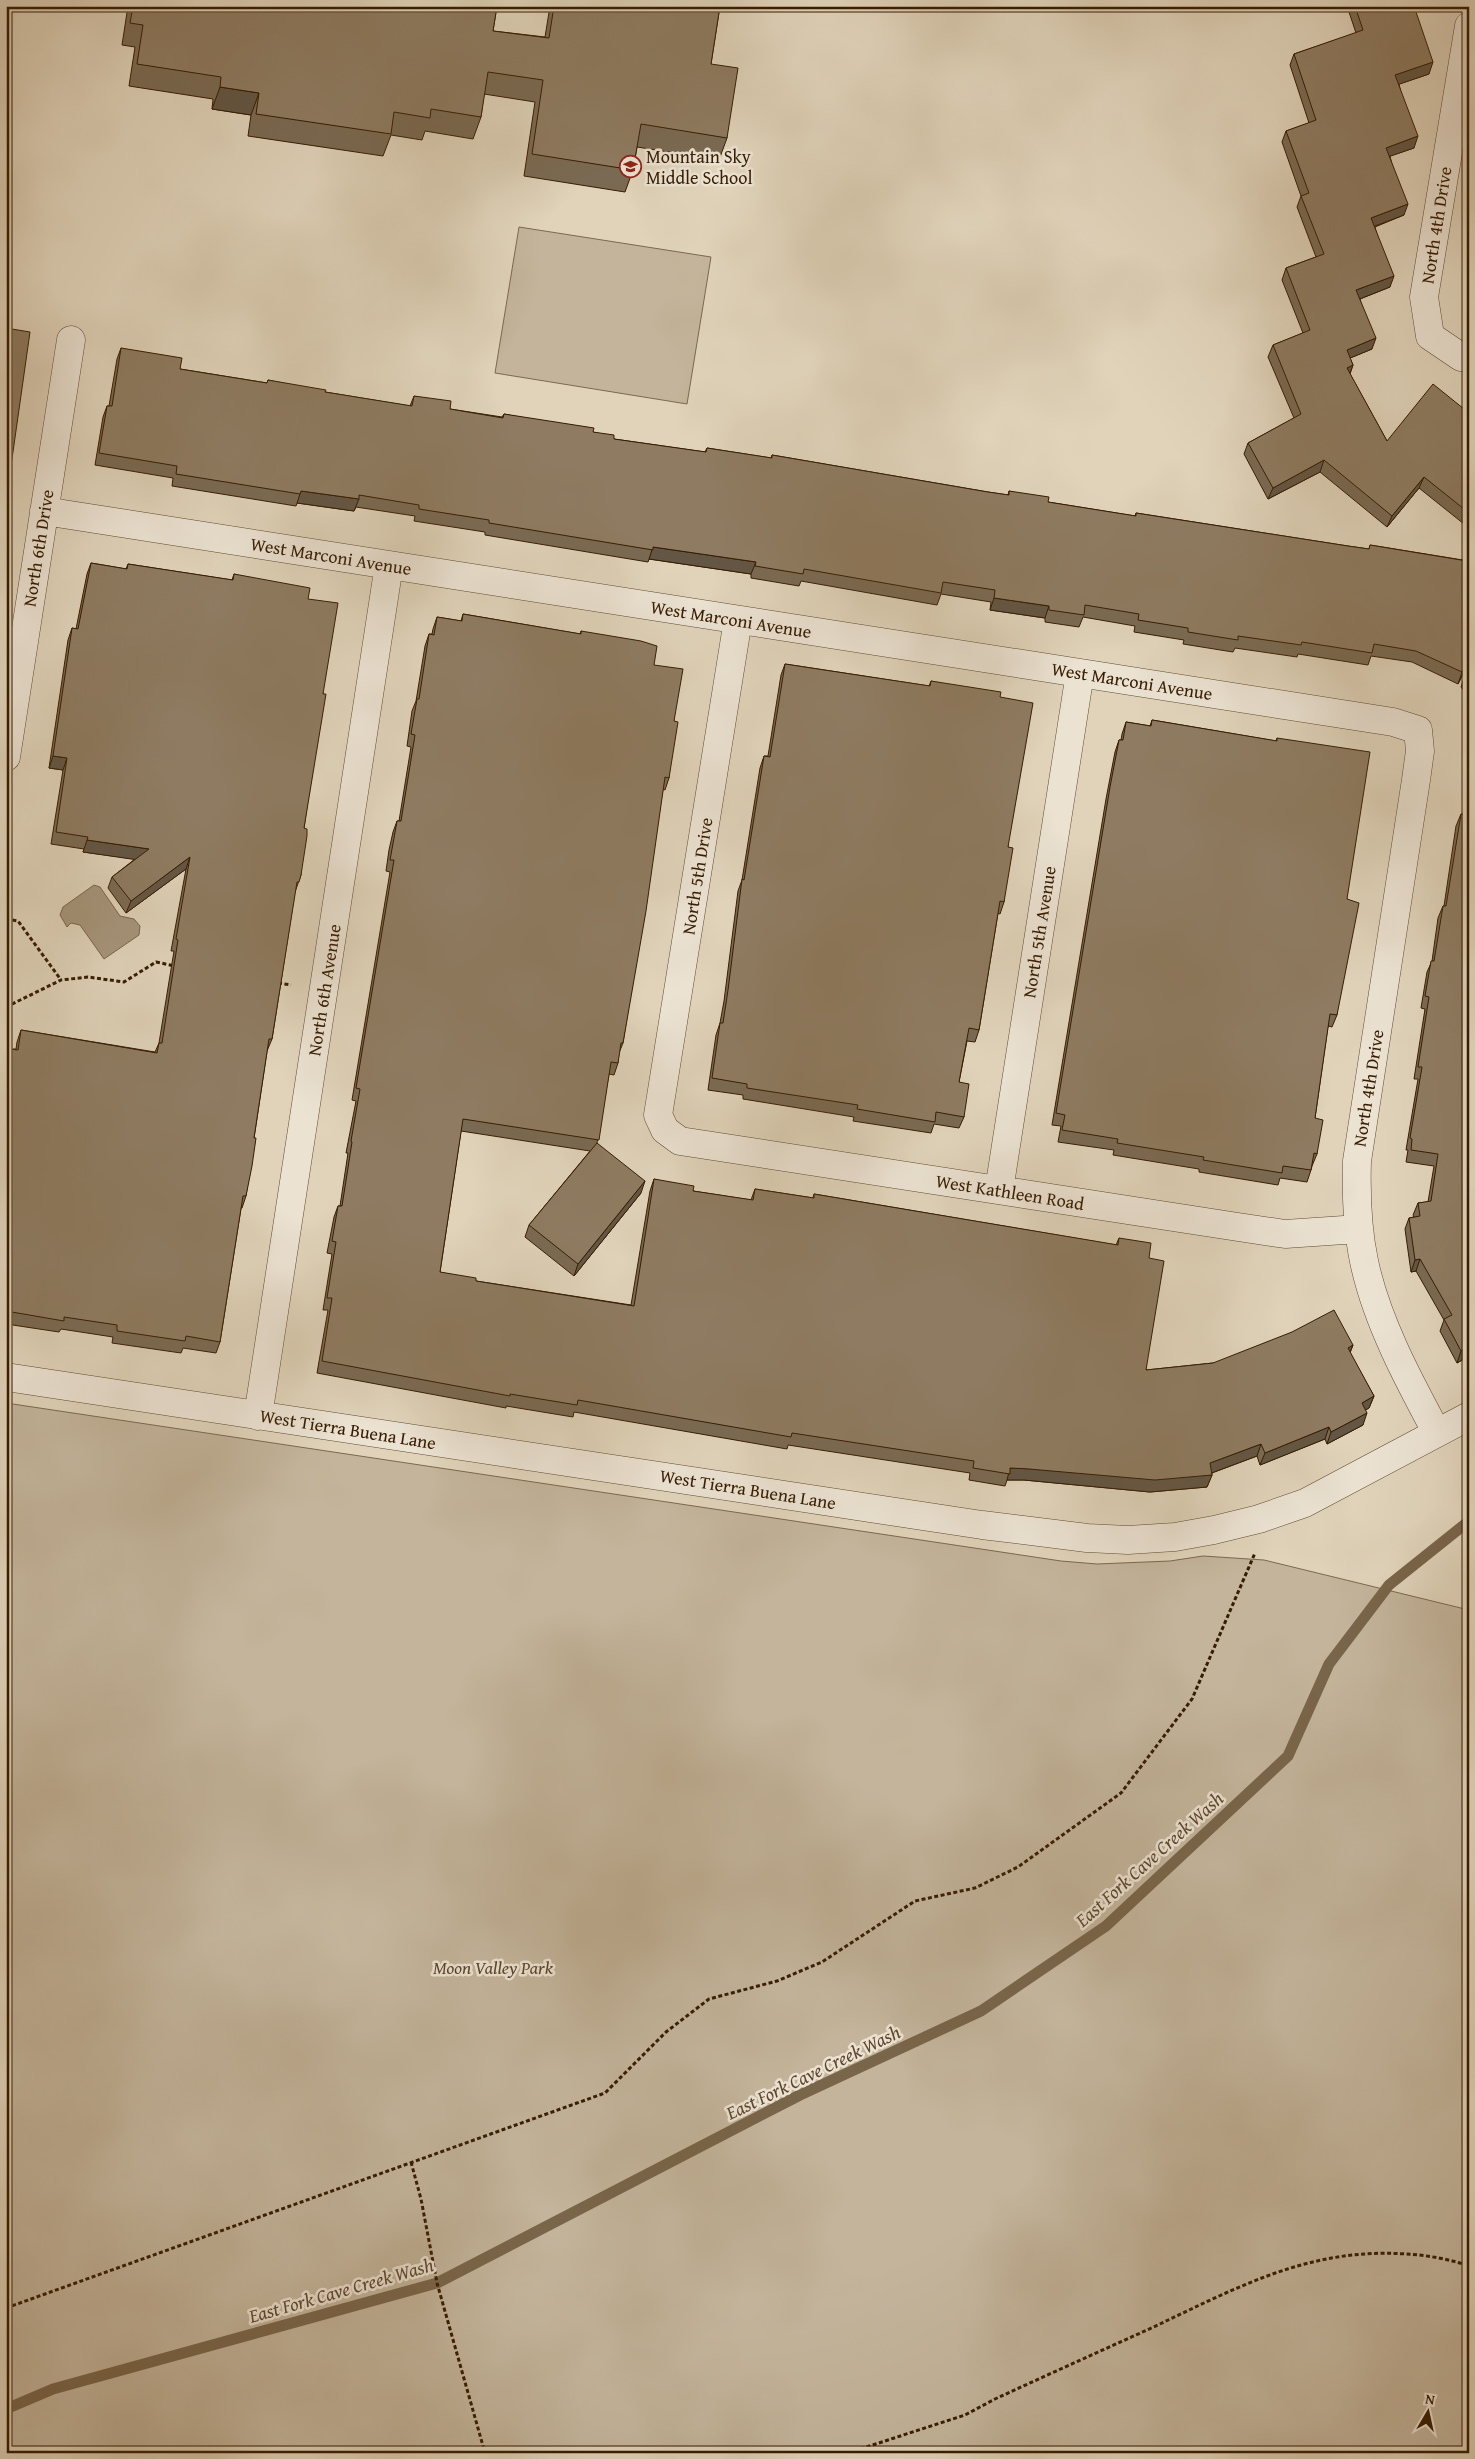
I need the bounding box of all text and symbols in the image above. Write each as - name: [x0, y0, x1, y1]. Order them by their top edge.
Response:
- place label: Mountain Sky Middle School: [646, 143, 753, 191]
- school or university icon: Mountain Sky Middle School: [618, 154, 642, 178]
- street label: North 4th Drive: [1413, 164, 1459, 286]
- street label: North 6th Drive: [15, 487, 61, 609]
- street label: West Marconi Avenue: [249, 530, 413, 582]
- street label: West Marconi Avenue: [649, 593, 813, 645]
- street label: West Marconi Avenue: [1050, 655, 1214, 707]
- street label: North 5th Drive: [674, 815, 720, 937]
- street label: North 5th Avenue: [1015, 864, 1063, 1000]
- street label: North 6th Avenue: [300, 922, 348, 1058]
- street label: North 4th Drive: [1345, 1027, 1391, 1149]
- street label: West Kathleen Road: [934, 1167, 1086, 1217]
- street label: West Tierra Buena Lane: [258, 1402, 438, 1456]
- street label: West Tierra Buena Lane: [658, 1462, 838, 1516]
- water label: East Fork Cave Creek Wash: [1068, 1784, 1230, 1934]
- park label: Moon Valley Park: [433, 1954, 554, 1981]
- water label: East Fork Cave Creek Wash: [720, 2017, 905, 2127]
- water label: East Fork Cave Creek Wash: [244, 2250, 437, 2330]
- north arrow: [1402, 2386, 1452, 2436]
- text: N: [1424, 2389, 1437, 2410]

